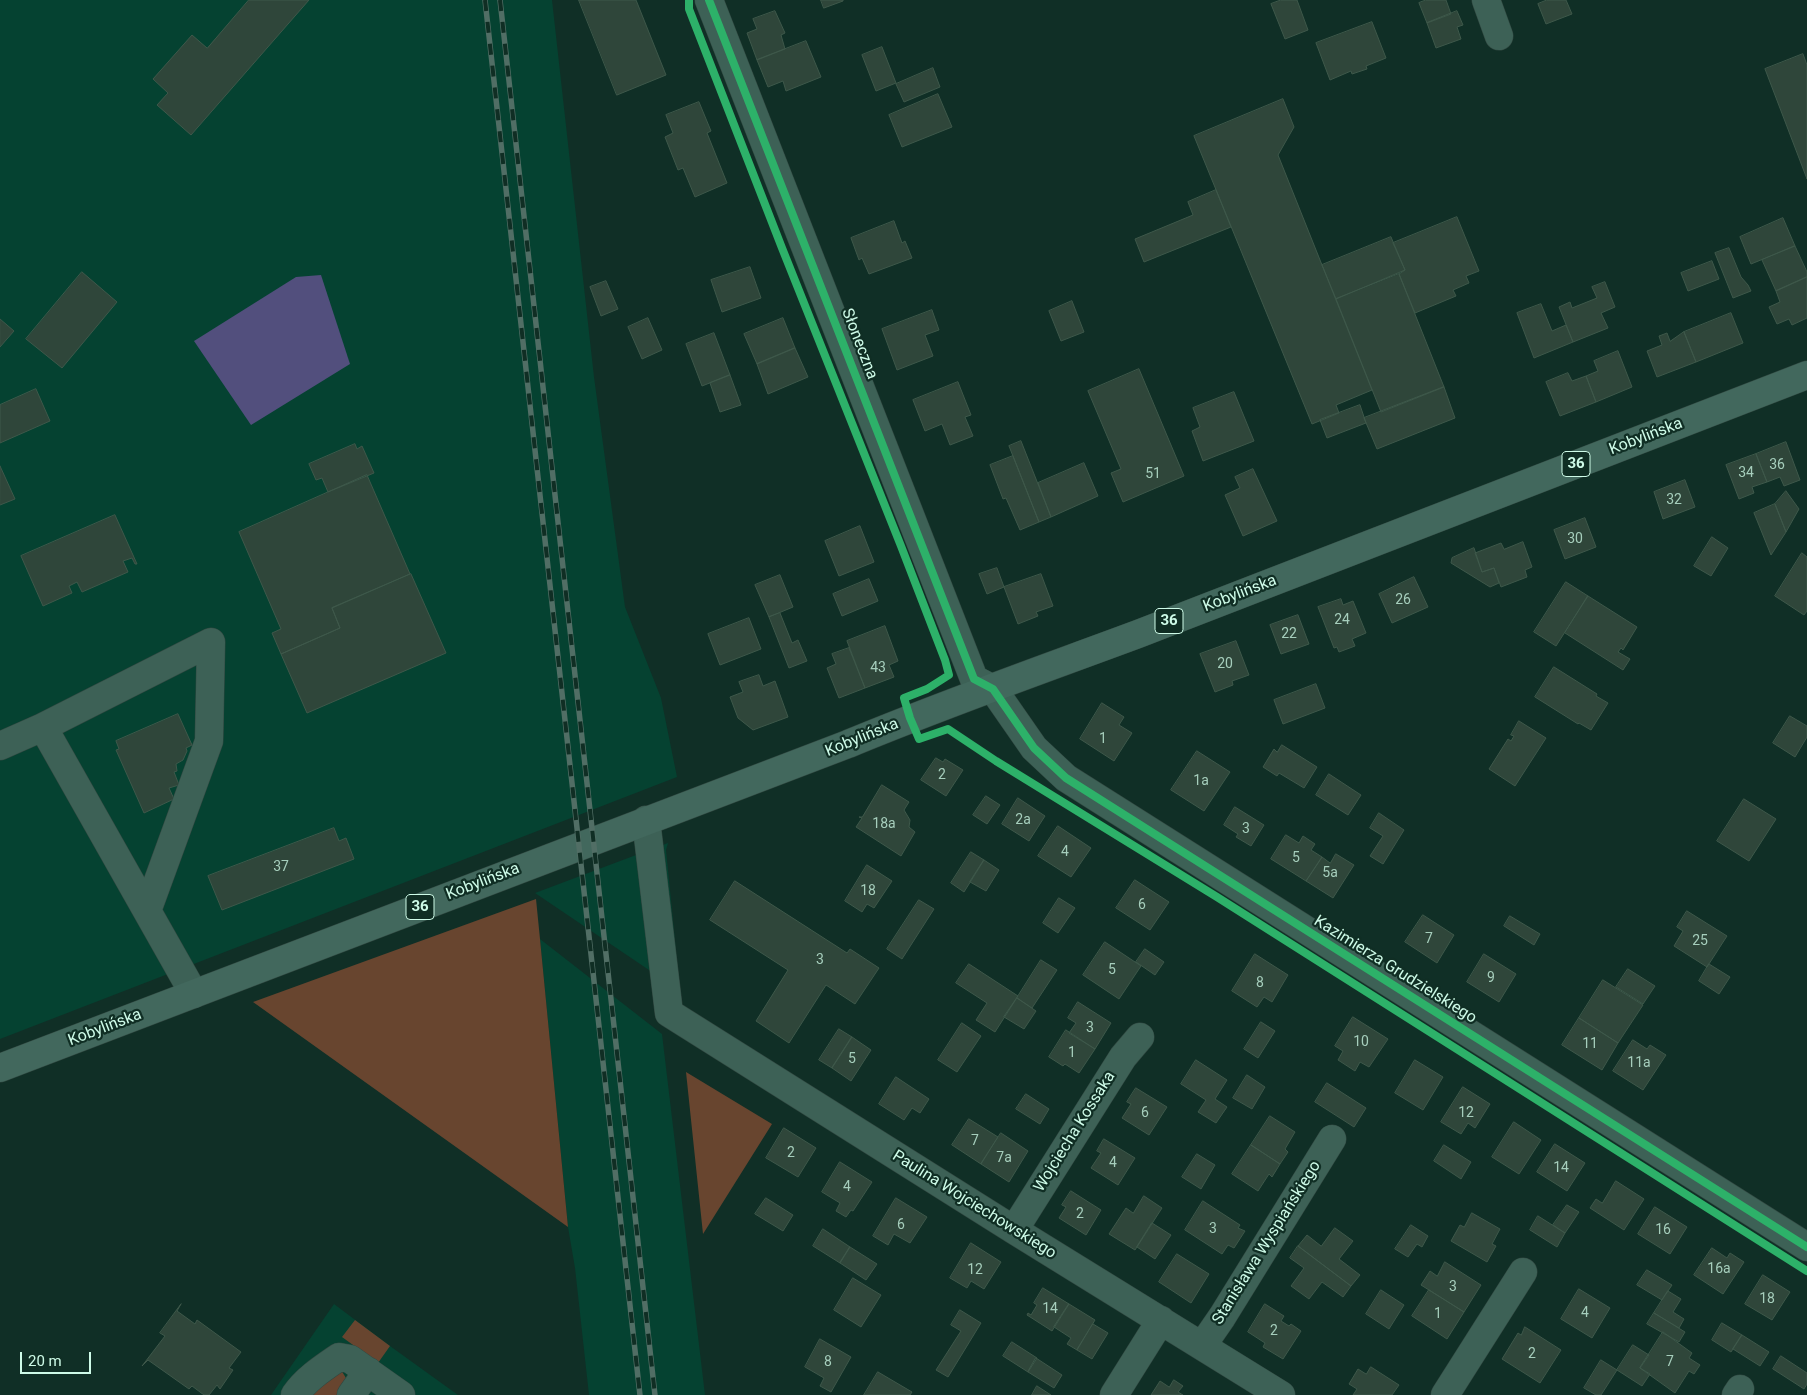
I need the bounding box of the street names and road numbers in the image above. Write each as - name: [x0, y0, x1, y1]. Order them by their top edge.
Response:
- street label: Słoneczna: [837, 306, 881, 382]
- street label: Kobylińska: [1607, 414, 1685, 460]
- road number: 36: [1562, 452, 1590, 476]
- street label: Kobylińska: [1201, 571, 1279, 617]
- road number: 36: [1155, 608, 1183, 634]
- street label: Kobylińska: [823, 715, 901, 761]
- street label: Kobylińska: [444, 859, 522, 905]
- road number: 36: [406, 894, 434, 920]
- street label: Kazimierza Grudzielskiego: [1310, 912, 1480, 1028]
- street label: Kobylińska: [66, 1005, 144, 1051]
- street label: Wojciecha Kossaka: [1030, 1068, 1120, 1196]
- street label: Paulina Wojciechowskiego: [888, 1147, 1060, 1263]
- street label: Stanisława Wyspiańskiego: [1209, 1158, 1325, 1328]

